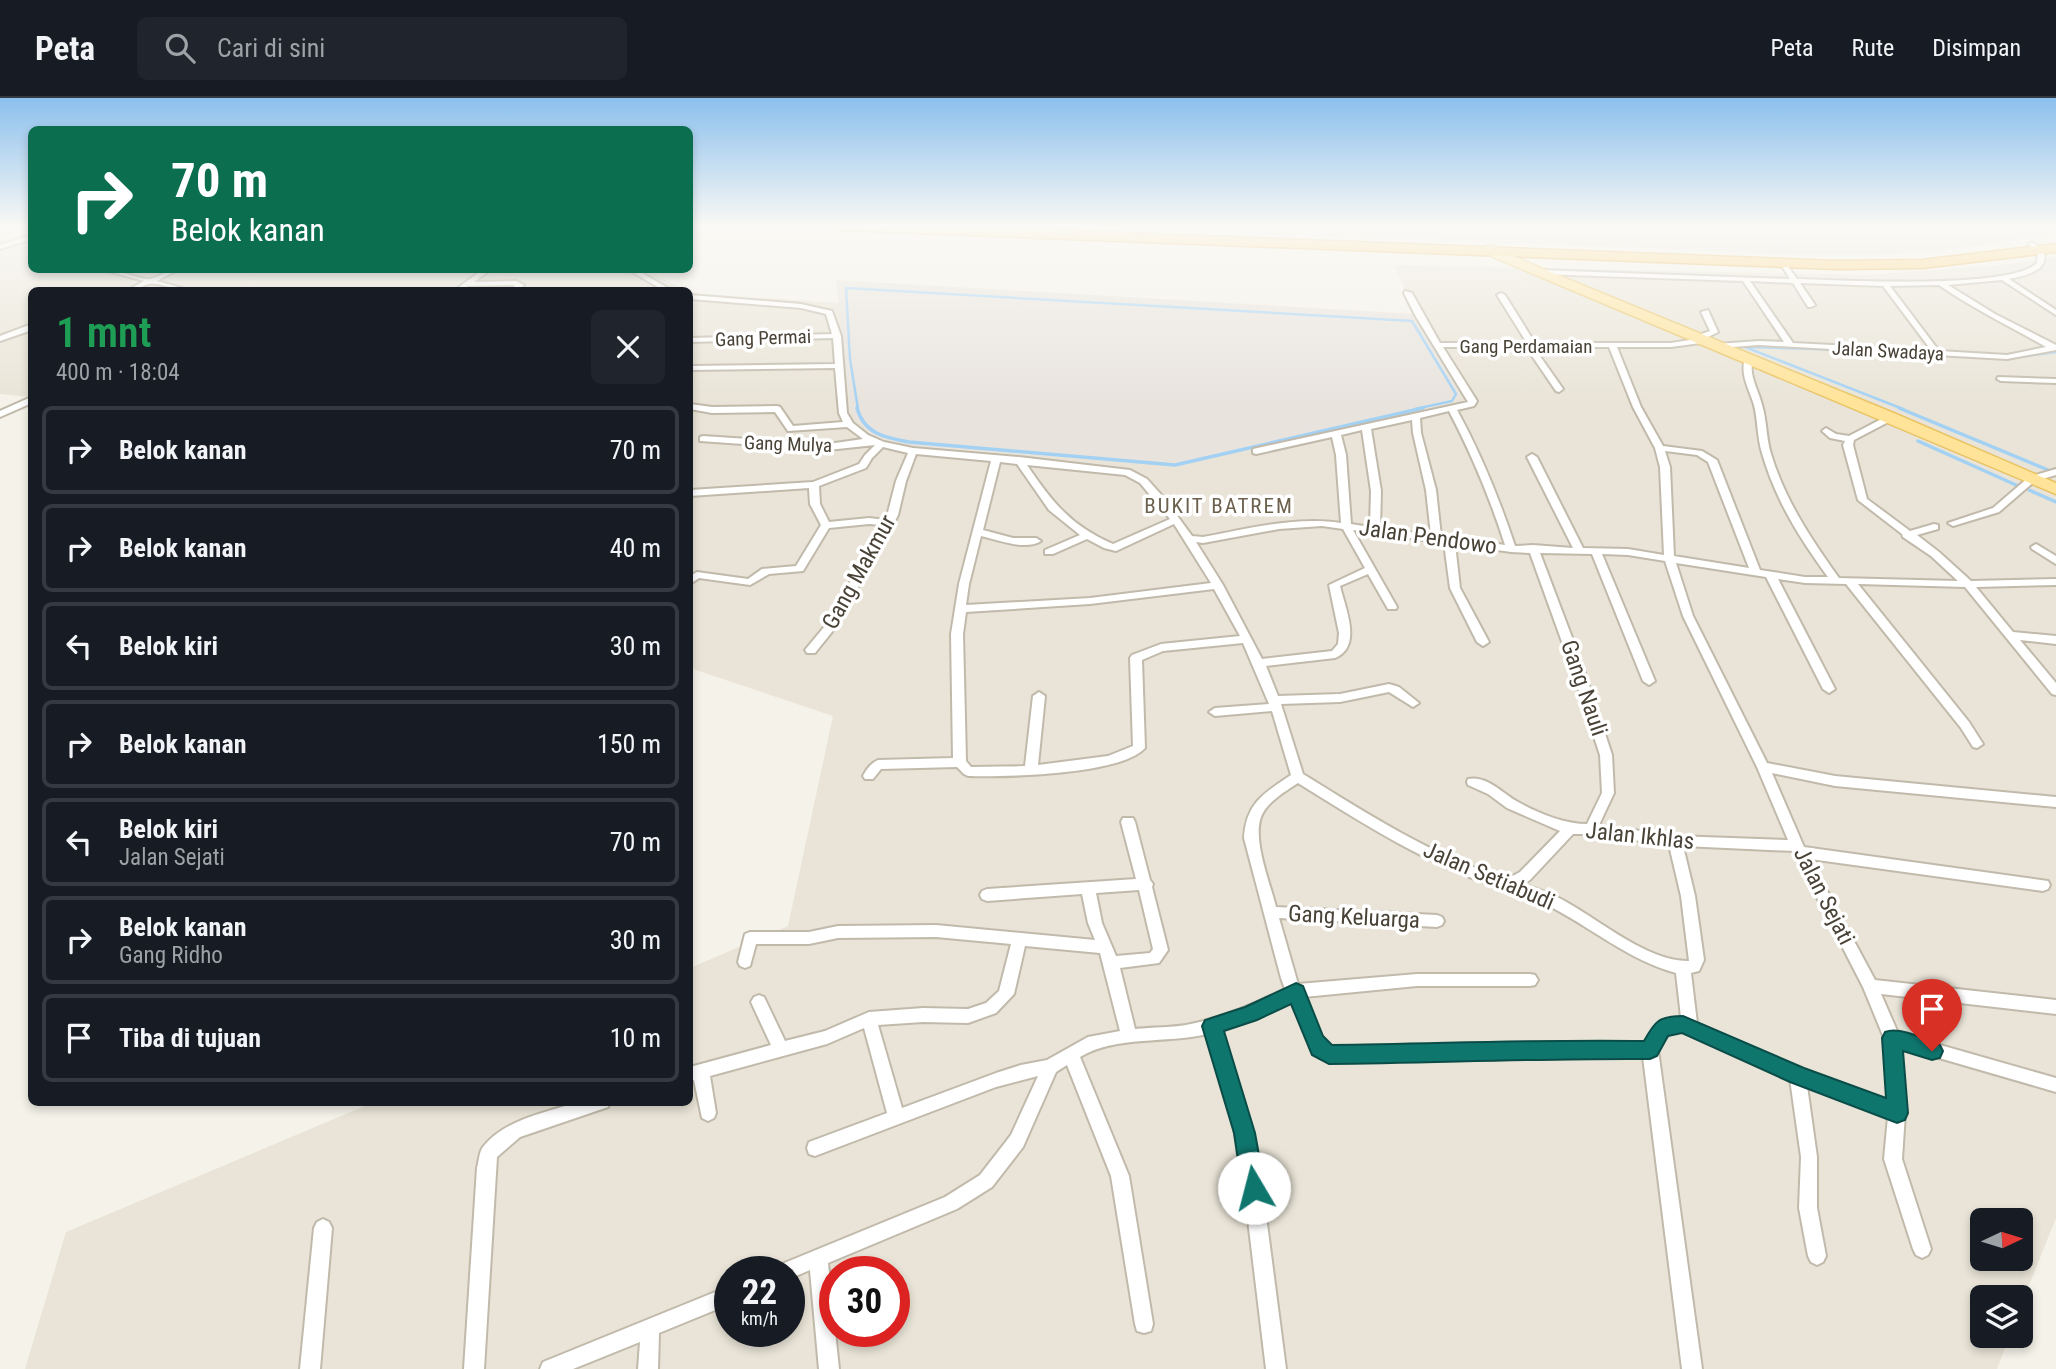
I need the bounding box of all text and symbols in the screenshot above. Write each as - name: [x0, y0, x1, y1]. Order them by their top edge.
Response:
- search box: [137, 17, 627, 80]
- text: Peta: [35, 29, 95, 68]
- icon: search: [161, 29, 199, 67]
- text: Cari di sini: [217, 33, 325, 63]
- text: Peta: [1771, 34, 1814, 62]
- text: Rute: [1852, 34, 1894, 62]
- text: Disimpan: [1932, 34, 2021, 62]
- text: 70 m: [171, 152, 268, 209]
- icon: right: [56, 154, 147, 245]
- text: Belok kanan: [171, 211, 325, 249]
- text: 1 mnt: [56, 308, 151, 357]
- button: close: [591, 310, 665, 384]
- street label: Gang Permai: [715, 325, 811, 351]
- street label: Gang Perdamaian: [1460, 335, 1592, 358]
- street label: Jalan Swadaya: [1832, 337, 1944, 365]
- text: 400 m · 18:04: [56, 359, 180, 386]
- icon: right: [60, 431, 98, 469]
- street label: Gang Mulya: [744, 431, 832, 457]
- text: Belok kanan: [119, 435, 246, 465]
- text: 70 m: [610, 435, 661, 465]
- district label: BUKIT BATREM: [1144, 494, 1294, 518]
- street label: Gang Makmur: [817, 510, 901, 634]
- street label: Jalan Pendowo: [1357, 514, 1499, 560]
- icon: right: [60, 529, 98, 567]
- text: Belok kanan: [119, 533, 246, 563]
- text: 40 m: [610, 533, 661, 563]
- icon: left: [60, 627, 98, 665]
- text: Belok kiri: [119, 631, 218, 661]
- text: 30 m: [610, 631, 661, 661]
- street label: Gang Nauli: [1555, 637, 1613, 739]
- icon: right: [60, 725, 98, 763]
- text: Belok kanan: [119, 729, 246, 759]
- text: 150 m: [597, 729, 661, 759]
- text: Belok kiri: [119, 814, 218, 844]
- street label: Jalan Ikhlas: [1584, 817, 1696, 855]
- icon: left: [60, 823, 98, 861]
- text: 70 m: [610, 827, 661, 857]
- street label: Jalan Setiabudi: [1419, 836, 1559, 916]
- street label: Jalan Sejati: [1788, 843, 1860, 949]
- text: Jalan Sejati: [119, 844, 225, 871]
- street label: Gang Keluarga: [1287, 900, 1421, 934]
- text: Belok kanan: [119, 912, 246, 942]
- icon: right: [60, 921, 98, 959]
- text: 30 m: [610, 925, 661, 955]
- text: Gang Ridho: [119, 942, 223, 969]
- pin: [1902, 979, 1962, 1051]
- icon: arrive: [1913, 990, 1951, 1028]
- icon: arrive: [60, 1019, 98, 1057]
- text: Tiba di tujuan: [119, 1023, 261, 1053]
- text: 10 m: [610, 1023, 661, 1053]
- position arrow: [1217, 1151, 1291, 1225]
- north arrow: [1970, 1208, 2034, 1270]
- map controls: [1970, 1208, 2033, 1348]
- speed limit sign: 30: [819, 1256, 910, 1347]
- text: 22: [742, 1272, 777, 1313]
- button: layers: [1970, 1285, 2033, 1348]
- text: km/h: [741, 1308, 778, 1329]

